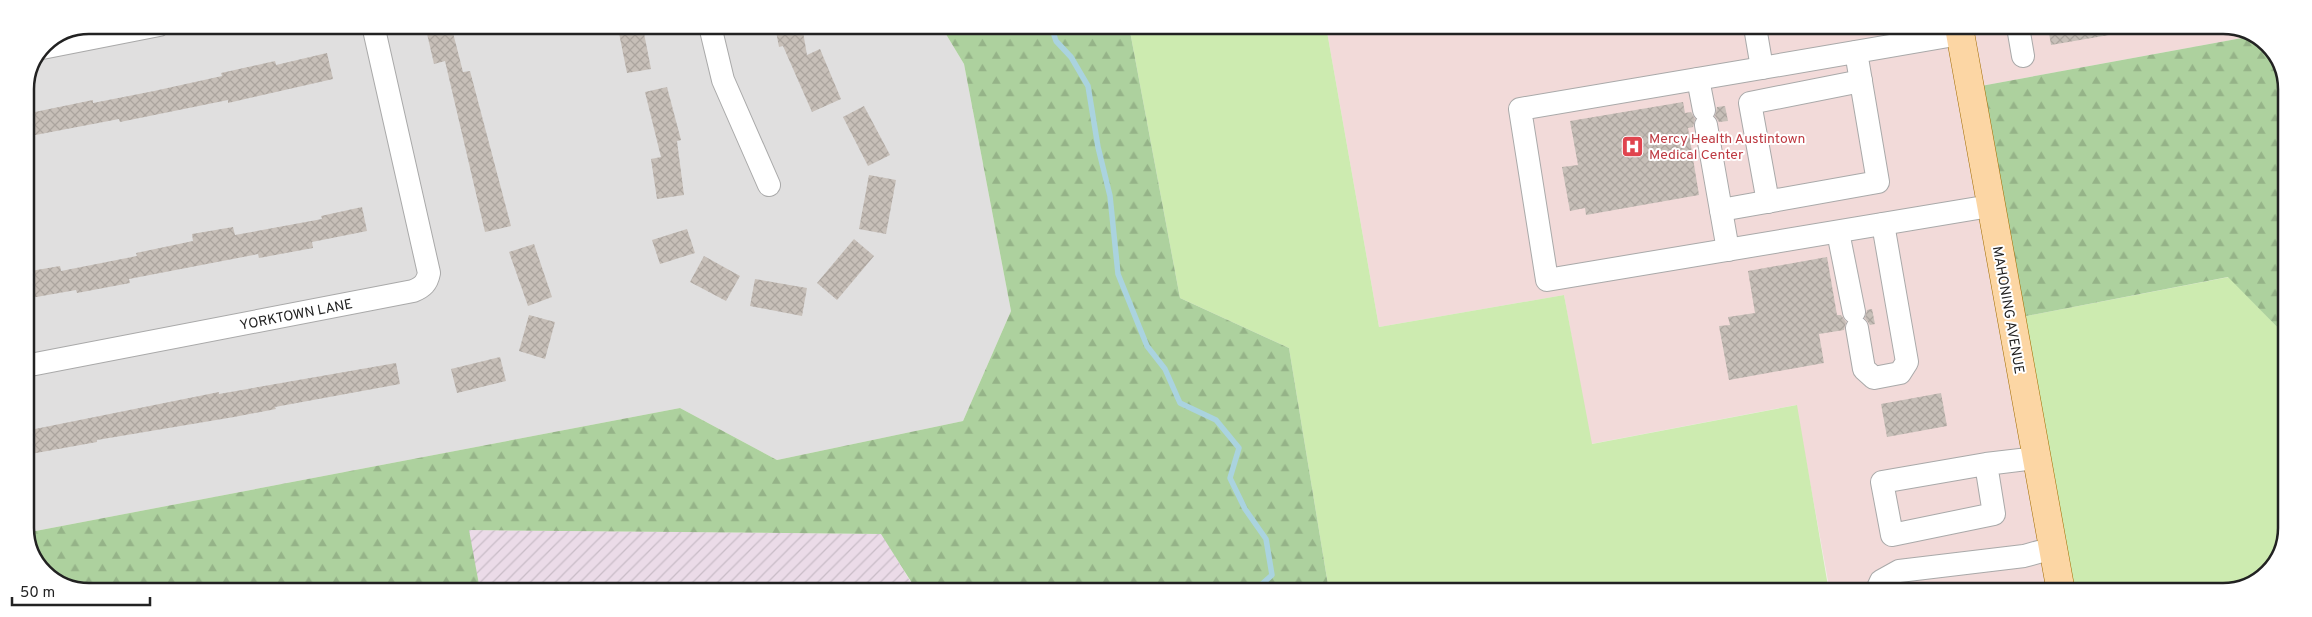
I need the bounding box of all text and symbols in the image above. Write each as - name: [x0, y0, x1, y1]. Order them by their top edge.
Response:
- place label: Mercy Health Austintown Medical Center: [1649, 131, 1806, 164]
- hospital icon: Mercy Health Austintown Medical Center: [1621, 134, 1645, 158]
- street label: MAHONING AVENUE: [1988, 245, 2027, 375]
- street label: YORKTOWN LANE: [238, 296, 354, 335]
- scale bar: [12, 574, 150, 606]
- text: 50 m: [20, 584, 55, 603]

